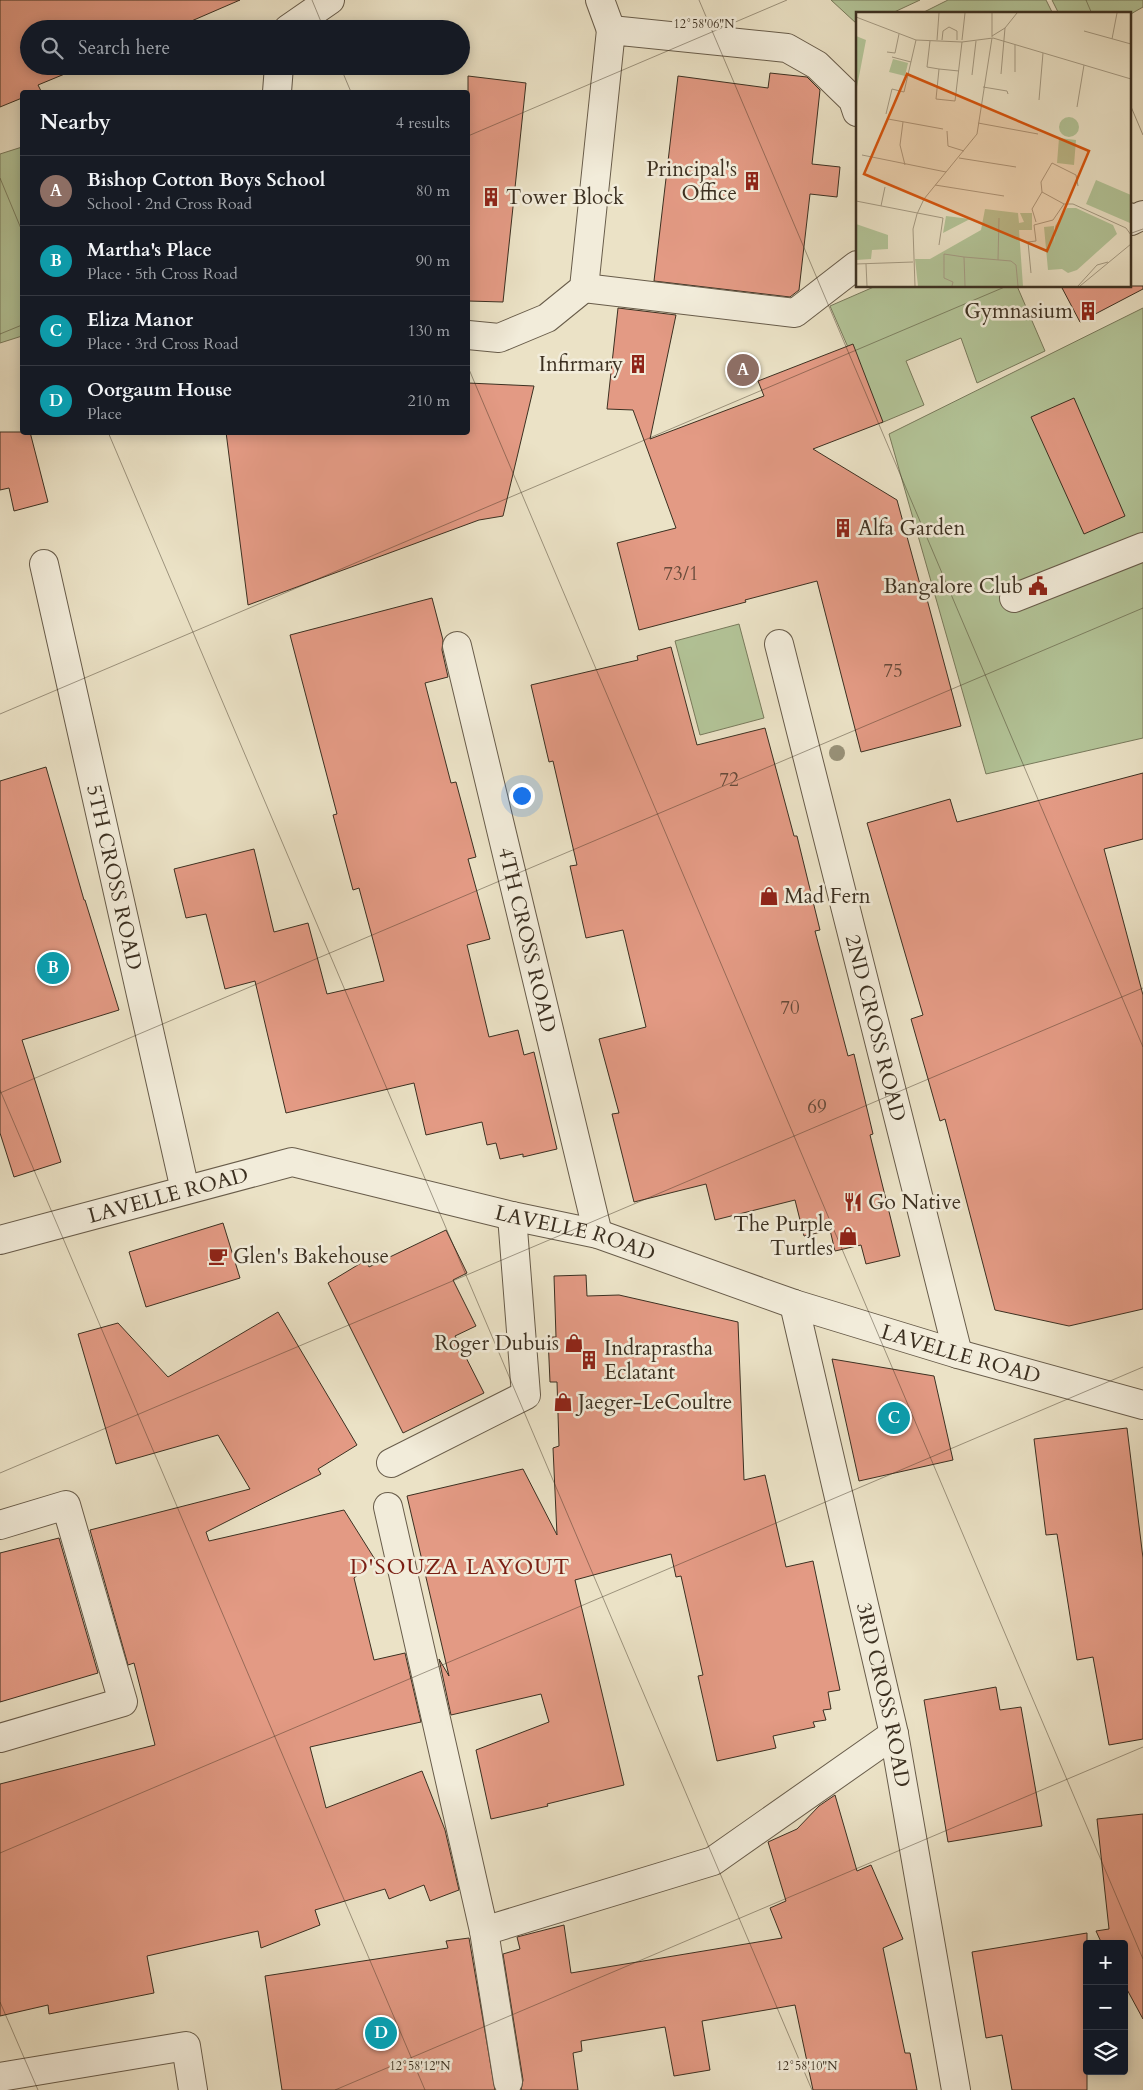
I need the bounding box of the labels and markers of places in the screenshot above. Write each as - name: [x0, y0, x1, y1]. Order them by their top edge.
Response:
- place label: Principal's Office: [646, 155, 737, 208]
- building icon: Principal's Office: [741, 170, 763, 192]
- place label: Tower Block: [506, 183, 625, 212]
- building icon: Tower Block: [480, 186, 502, 208]
- place label: Gymnasium: [964, 297, 1073, 326]
- building icon: Gymnasium: [1077, 300, 1099, 322]
- place label: Infirmary: [539, 350, 623, 379]
- pin: A: [727, 351, 759, 389]
- building icon: Infirmary: [627, 353, 649, 375]
- place label: Alfa Garden: [858, 514, 965, 543]
- building icon: Alfa Garden: [832, 517, 854, 539]
- place label: Bangalore Club: [883, 572, 1023, 601]
- public building icon: Bangalore Club: [1027, 575, 1049, 597]
- place label: Mad Fern: [784, 882, 871, 911]
- shop icon: Mad Fern: [758, 885, 780, 907]
- pin: B: [37, 949, 69, 987]
- place label: Go Native: [868, 1188, 961, 1217]
- restaurant icon: Go Native: [842, 1191, 864, 1213]
- place label: The Purple Turtles: [733, 1210, 833, 1263]
- shop icon: The Purple Turtles: [837, 1225, 859, 1247]
- place label: Glen's Bakehouse: [233, 1242, 389, 1271]
- cafe icon: Glen's Bakehouse: [207, 1245, 229, 1267]
- place label: Roger Dubuis: [434, 1329, 559, 1358]
- shop icon: Roger Dubuis: [563, 1332, 585, 1354]
- place label: Indraprastha Eclatant: [604, 1334, 713, 1387]
- building icon: Indraprastha Eclatant: [578, 1349, 600, 1371]
- place label: Jaeger-LeCoultre: [575, 1388, 732, 1417]
- shop icon: Jaeger-LeCoultre: [552, 1391, 574, 1413]
- pin: C: [878, 1399, 910, 1437]
- pin: D: [365, 2014, 397, 2052]

